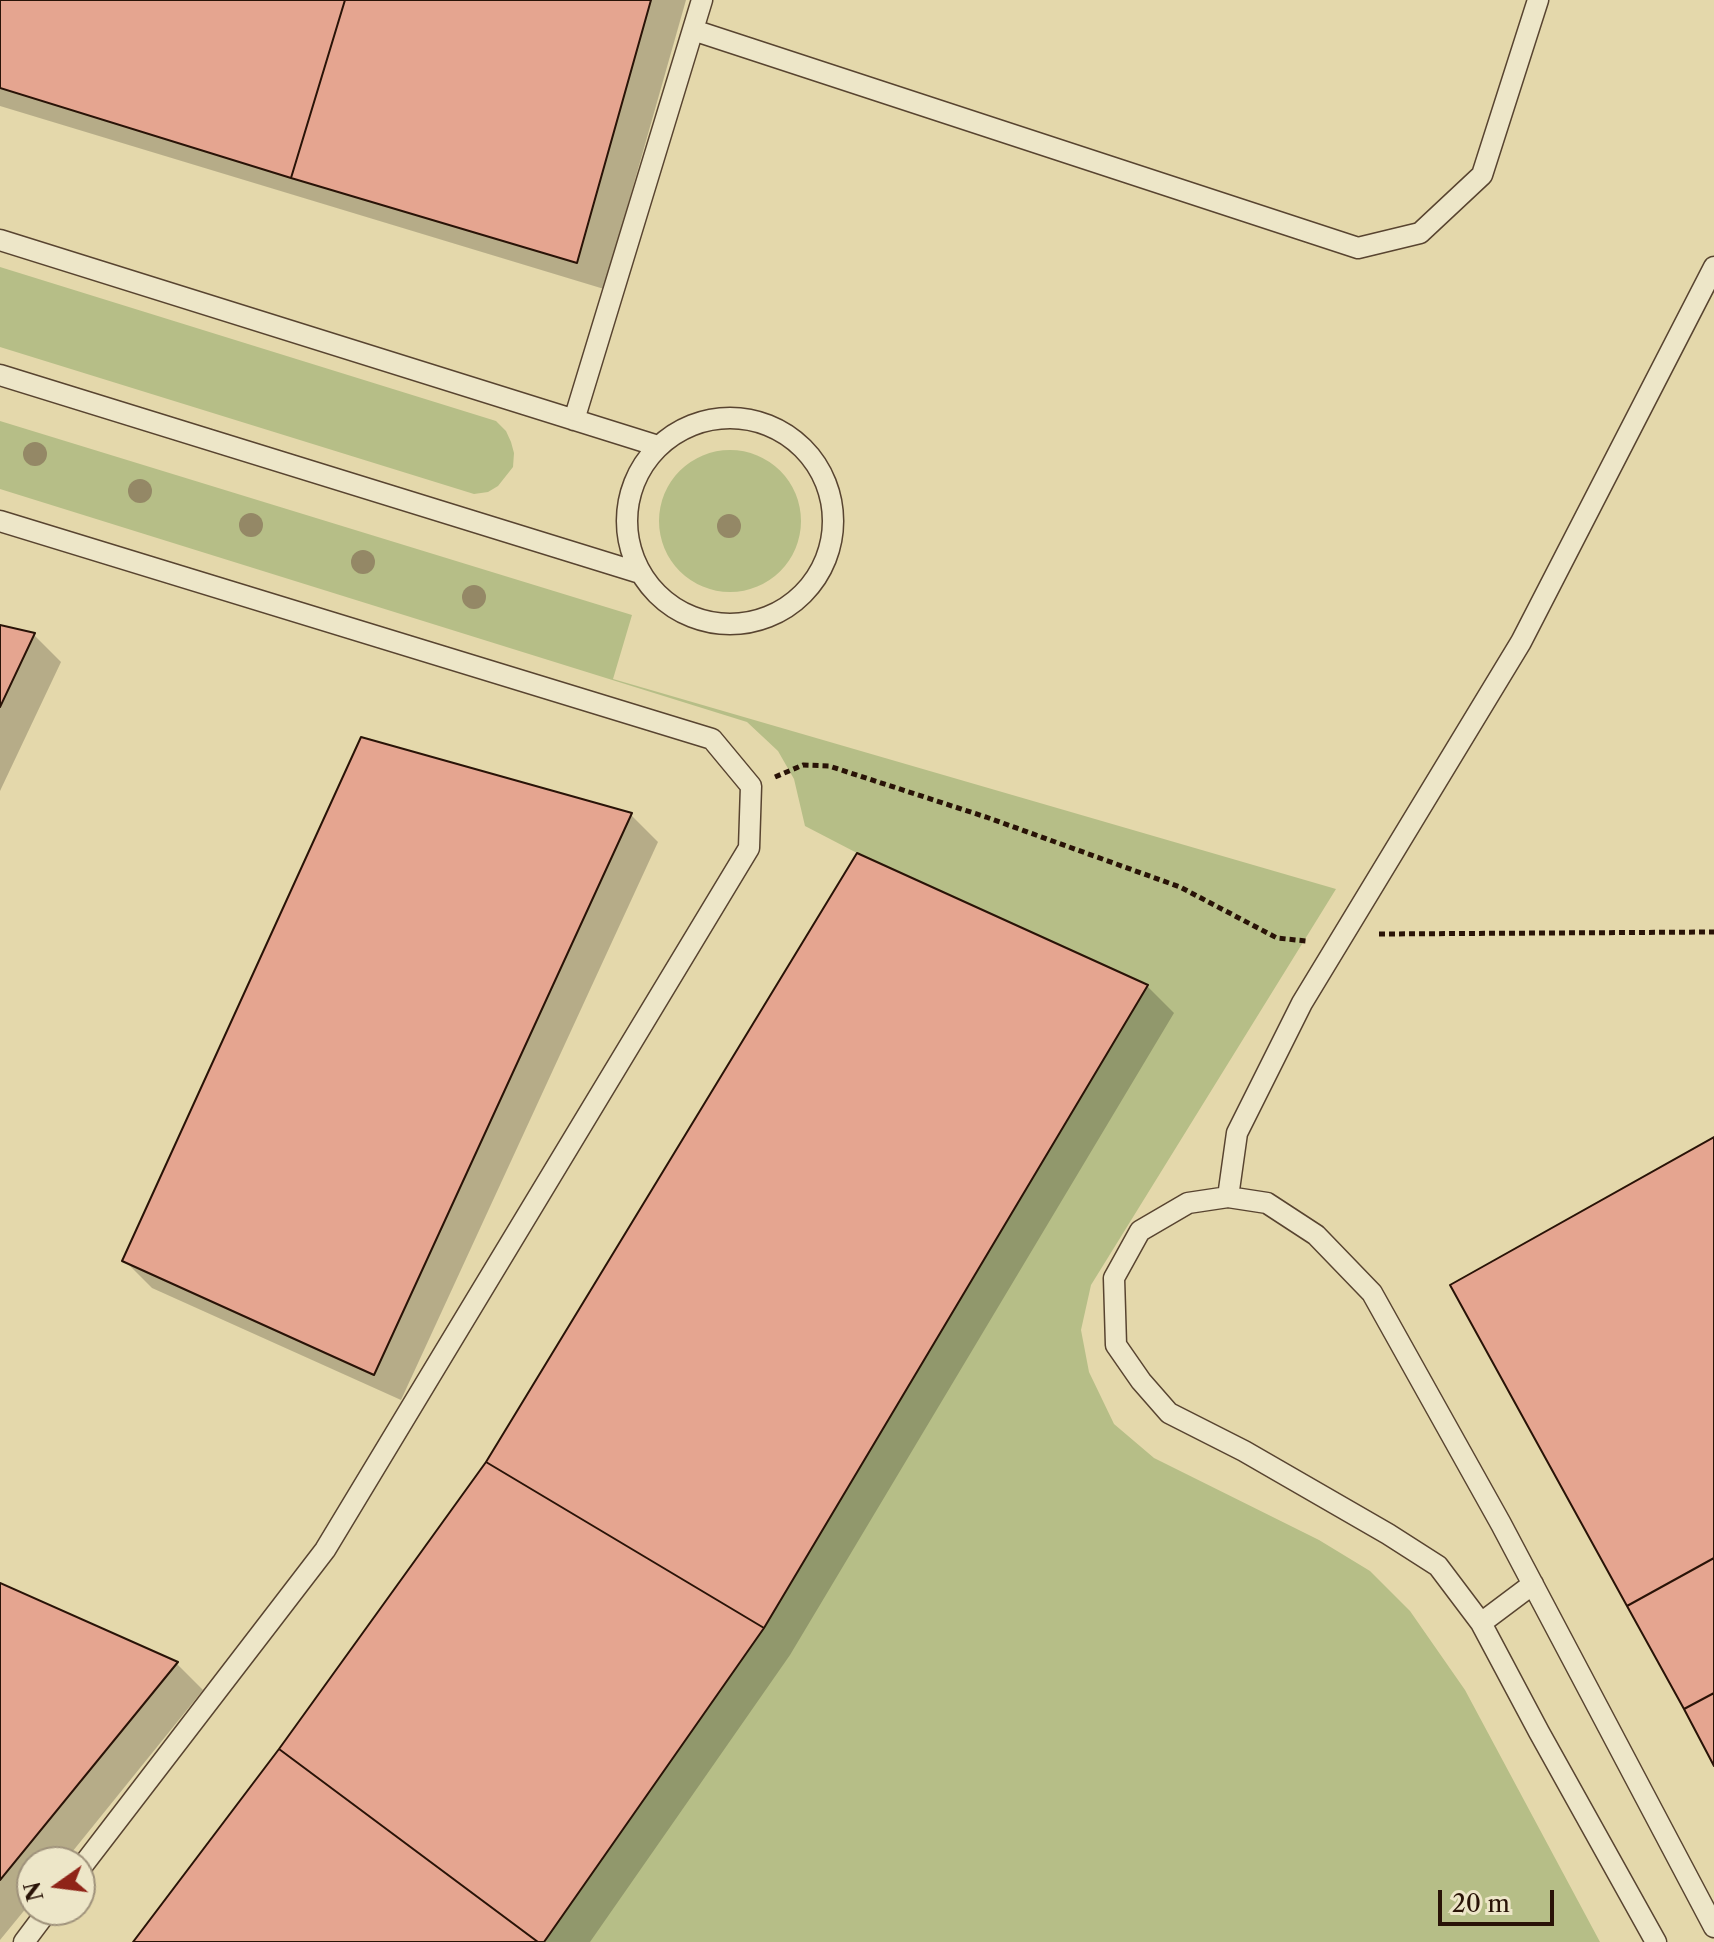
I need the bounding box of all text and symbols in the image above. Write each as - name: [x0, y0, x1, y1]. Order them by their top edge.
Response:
- north arrow: [16, 1846, 96, 1926]
- scale bar: [1442, 1874, 1558, 1924]
- text: N: [19, 1879, 50, 1904]
- text: 20 m: [1452, 1889, 1510, 1918]

